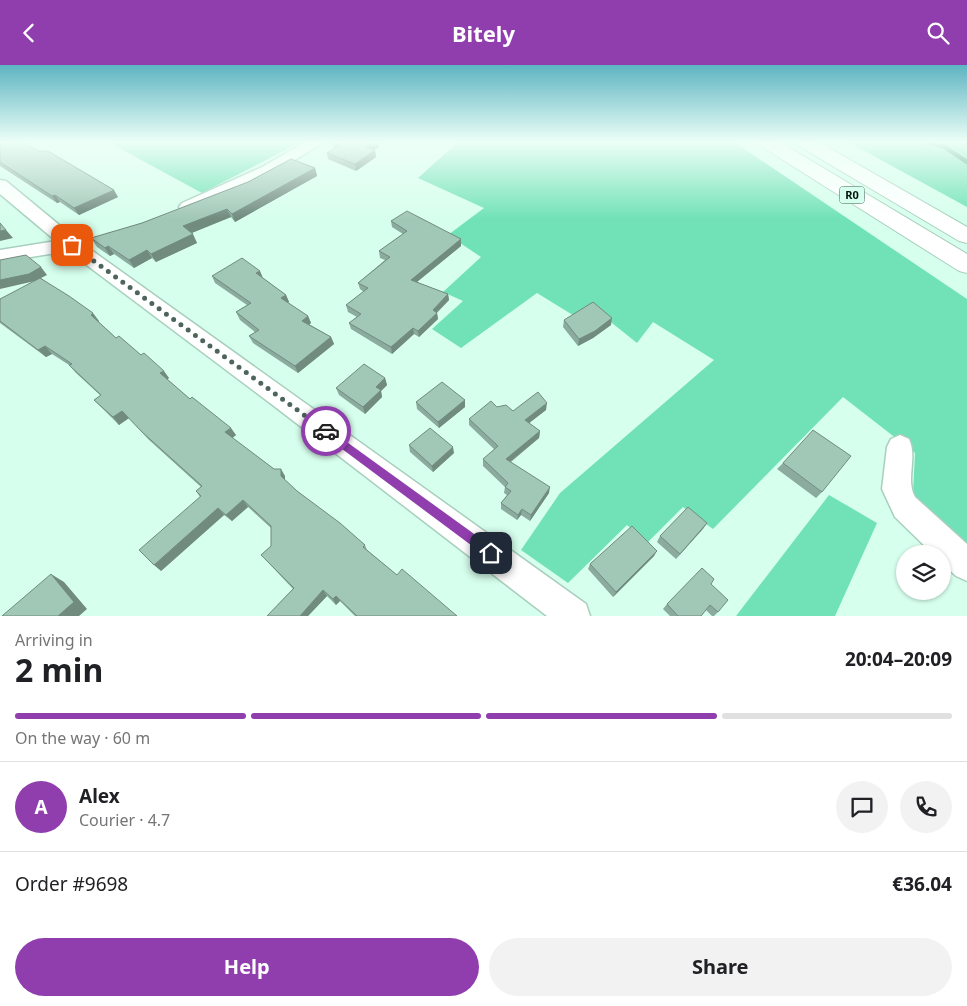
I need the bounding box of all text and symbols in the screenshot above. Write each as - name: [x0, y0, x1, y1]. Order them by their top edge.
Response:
- text: Bitely: [452, 18, 515, 48]
- icon: back: [15, 19, 43, 47]
- icon: search: [924, 19, 952, 47]
- road number: R0: [840, 187, 864, 203]
- pin: [51, 224, 93, 266]
- icon: bag: [58, 231, 86, 259]
- courier: [301, 406, 351, 456]
- icon: car: [312, 417, 340, 445]
- pin: [470, 532, 512, 574]
- icon: home: [477, 539, 505, 567]
- map controls: [896, 545, 951, 600]
- button: layers: [896, 545, 951, 600]
- text: Arriving in: [15, 629, 93, 651]
- text: 20:04–20:09: [845, 646, 952, 672]
- text: 2 min: [15, 648, 103, 691]
- text: On the way · 60 m: [15, 727, 150, 749]
- button: chat: [836, 781, 888, 833]
- button: phone: [900, 781, 952, 833]
- text: Alex: [79, 783, 120, 809]
- text: A: [34, 794, 48, 820]
- text: Courier · 4.7: [79, 809, 170, 831]
- text: Order #9698: [15, 871, 128, 897]
- text: €36.04: [892, 871, 952, 897]
- button: Help: [15, 938, 479, 996]
- button: Share: [489, 938, 952, 996]

